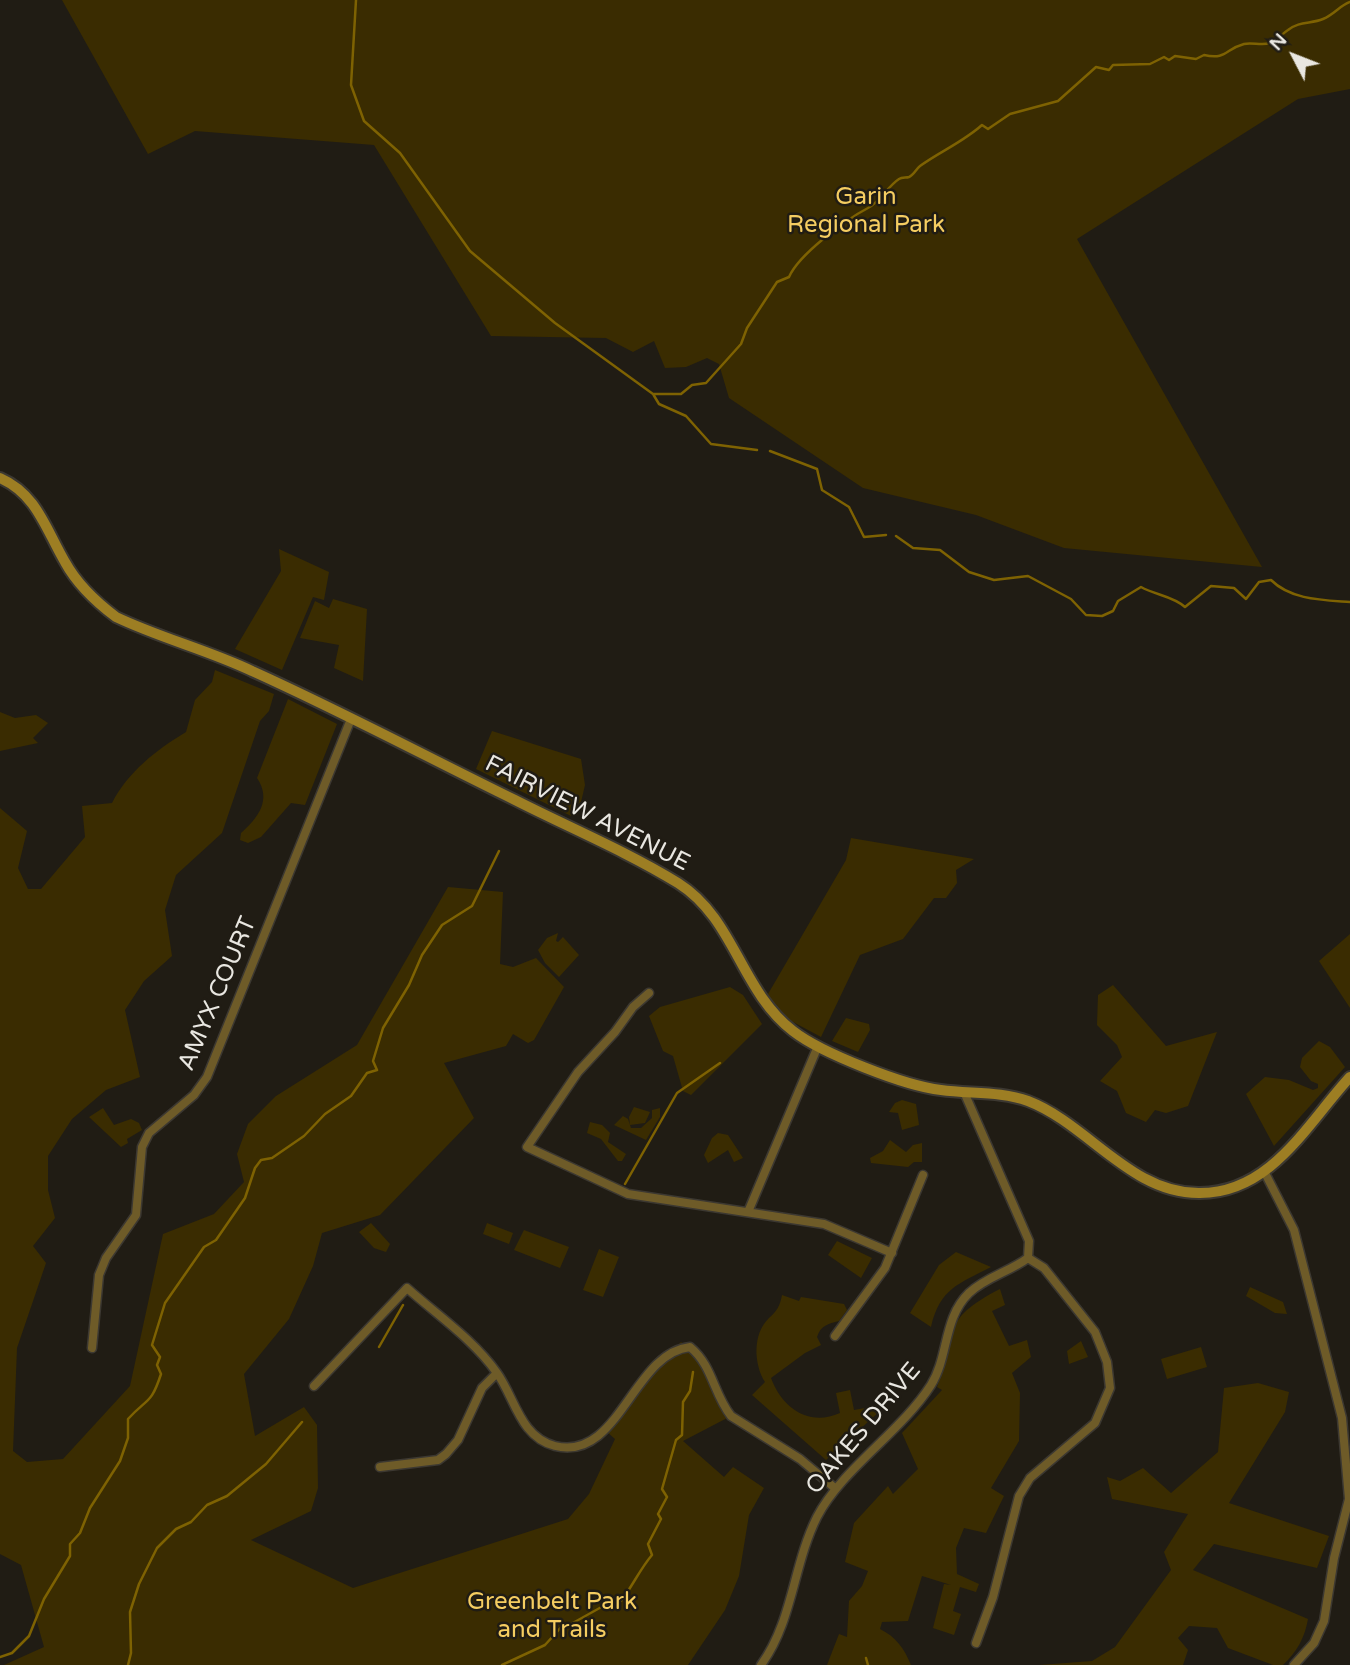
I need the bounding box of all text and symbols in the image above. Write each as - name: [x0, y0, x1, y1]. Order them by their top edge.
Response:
- north arrow: [1259, 21, 1329, 91]
- text: N: [1265, 29, 1292, 55]
- park label: Garin Regional Park: [787, 184, 945, 240]
- street label: FAIRVIEW AVENUE: [480, 750, 694, 878]
- street label: AMYX COURT: [173, 913, 263, 1075]
- street label: OAKES DRIVE: [800, 1357, 928, 1501]
- park label: Greenbelt Park and Trails: [467, 1589, 637, 1645]

